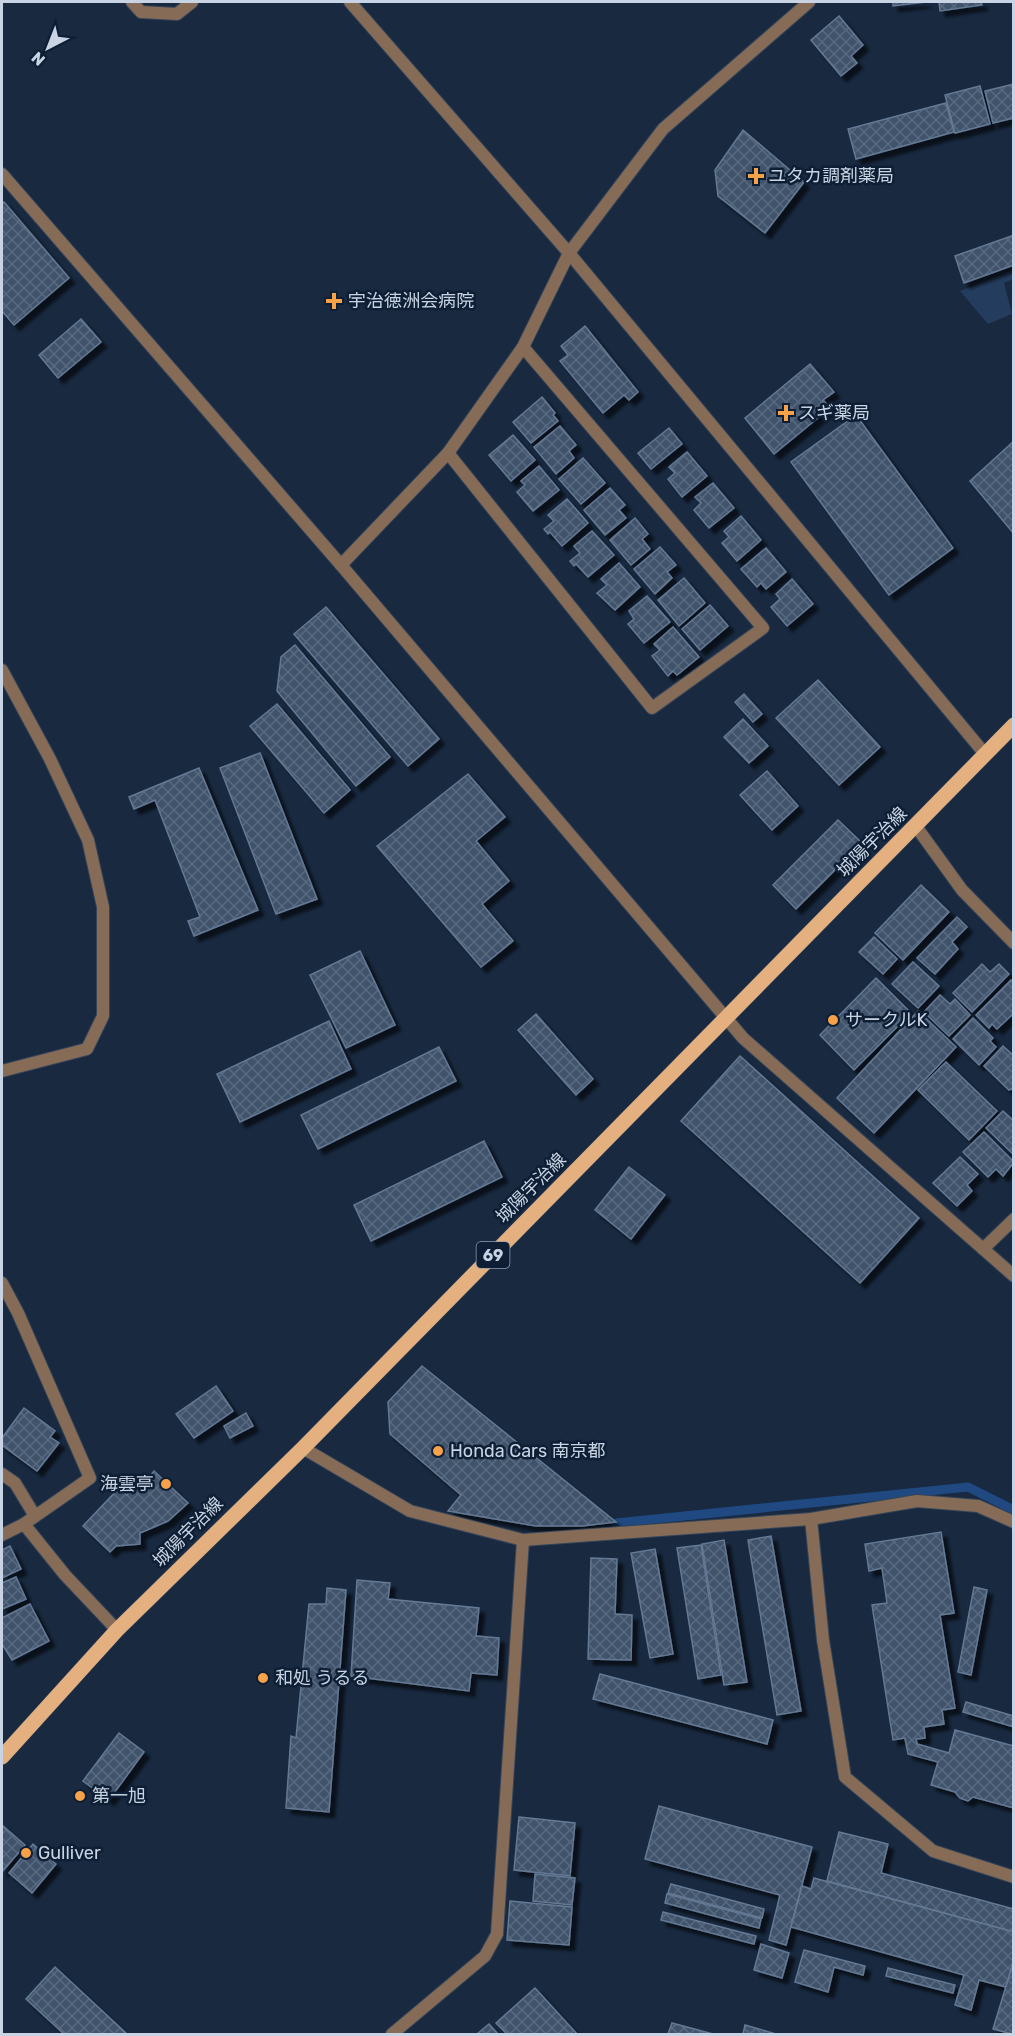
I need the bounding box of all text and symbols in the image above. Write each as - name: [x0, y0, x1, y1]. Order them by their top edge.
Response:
- north arrow: [18, 18, 78, 78]
- text: N: [28, 48, 49, 70]
- place label: ユタカ調剤薬局: [768, 165, 894, 187]
- marker: ユタカ調剤薬局: [749, 169, 763, 183]
- place label: 宇治徳洲会病院: [348, 290, 474, 312]
- marker: 宇治徳洲会病院: [325, 292, 343, 310]
- place label: スギ薬局: [798, 402, 870, 424]
- marker: スギ薬局: [779, 406, 793, 420]
- street label: 城陽宇治線: [832, 802, 912, 882]
- place label: サークルK: [845, 1009, 927, 1031]
- marker: サークルK: [826, 1013, 840, 1027]
- street label: 城陽宇治線: [491, 1148, 571, 1228]
- road number: 69: [476, 1242, 510, 1268]
- place label: Honda Cars 南京都: [450, 1440, 606, 1462]
- marker: Honda Cars 南京都: [431, 1444, 445, 1458]
- place label: 海雲亭: [100, 1473, 154, 1495]
- marker: 海雲亭: [159, 1477, 173, 1491]
- street label: 城陽宇治線: [148, 1492, 228, 1572]
- place label: 和処 うるる: [275, 1667, 369, 1689]
- marker: 和処 うるる: [256, 1671, 270, 1685]
- place label: 第一旭: [92, 1785, 146, 1807]
- marker: 第一旭: [73, 1789, 87, 1803]
- place label: Gulliver: [38, 1842, 101, 1864]
- marker: Gulliver: [19, 1846, 33, 1860]

